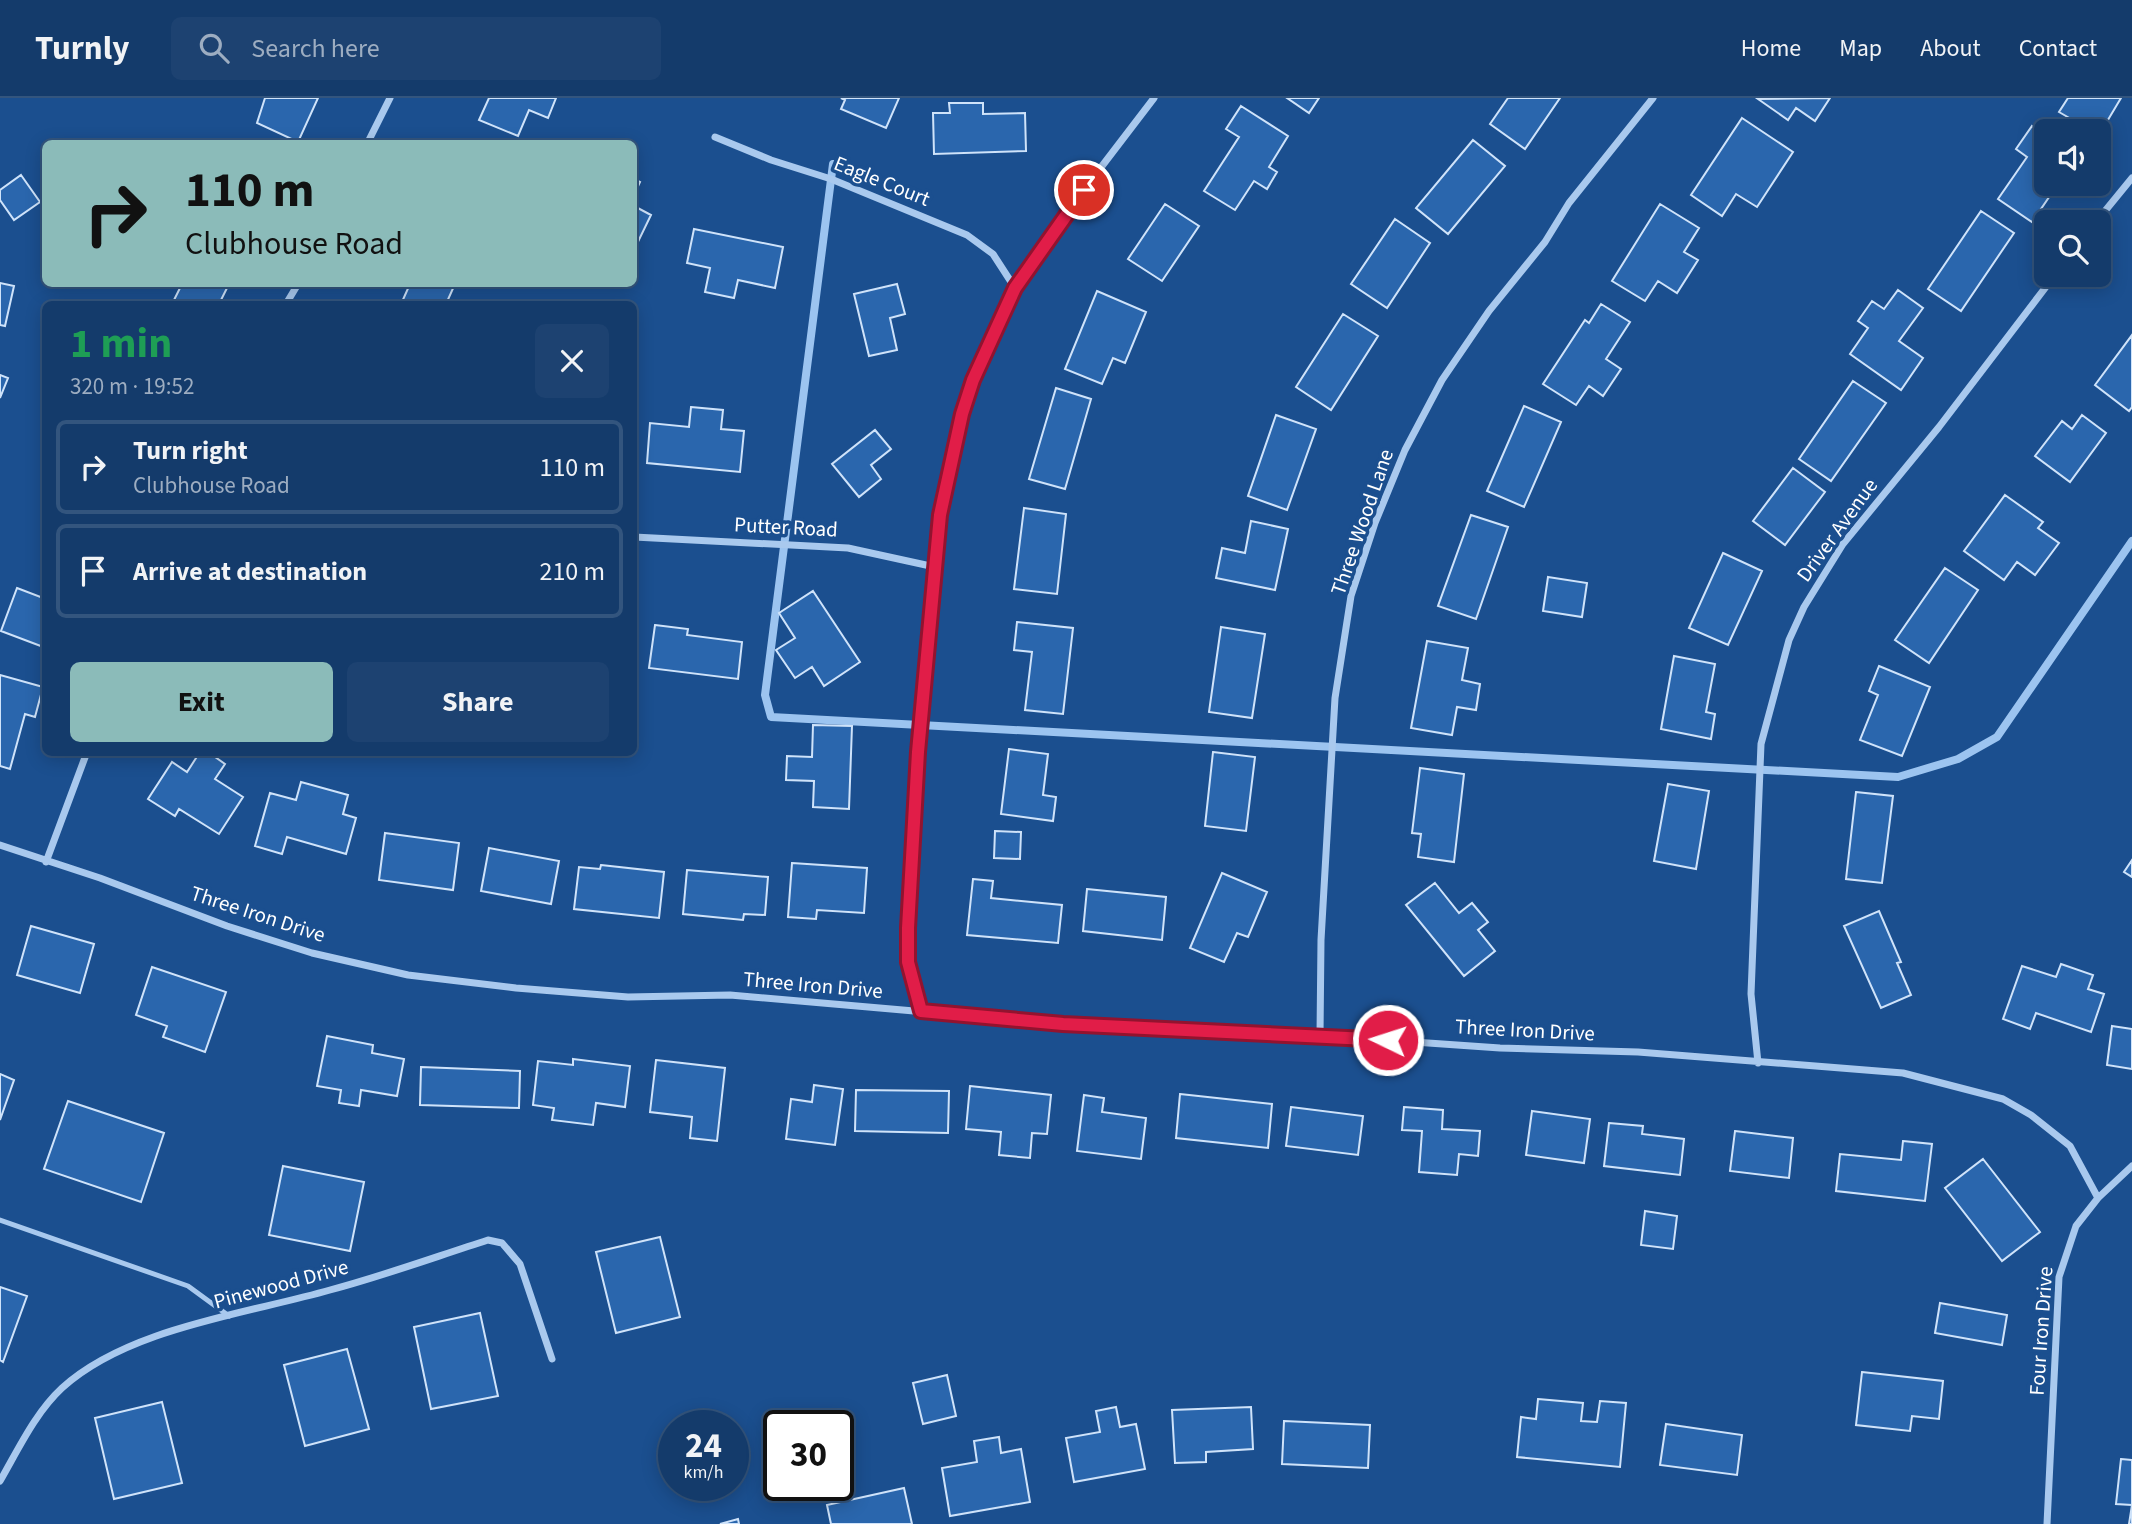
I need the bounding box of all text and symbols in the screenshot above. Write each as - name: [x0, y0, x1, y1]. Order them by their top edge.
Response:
- search box: [171, 17, 661, 80]
- text: Turnly: [35, 25, 129, 72]
- icon: search: [195, 29, 233, 67]
- text: Search here: [251, 30, 380, 67]
- text: Home: [1741, 31, 1801, 66]
- text: Map: [1839, 31, 1882, 66]
- text: About: [1920, 31, 1981, 66]
- text: Contact: [2019, 31, 2097, 66]
- map controls: [2034, 119, 2111, 287]
- button: sound: [2034, 119, 2111, 196]
- street label: Eagle Court: [829, 148, 935, 214]
- text: 110 m: [185, 156, 314, 226]
- pin: [1054, 160, 1114, 220]
- icon: right: [70, 168, 161, 259]
- icon: arrive: [1065, 171, 1103, 209]
- button: search: [2034, 210, 2111, 287]
- text: Clubhouse Road: [185, 221, 403, 267]
- text: 1 min: [70, 314, 172, 374]
- button: close: [535, 324, 609, 398]
- text: 320 m · 19:52: [70, 370, 194, 403]
- text: Turn right: [133, 432, 248, 469]
- street label: Three Wood Lane: [1323, 445, 1401, 599]
- icon: right: [74, 448, 112, 486]
- text: 110 m: [539, 449, 605, 486]
- text: Clubhouse Road: [133, 469, 290, 502]
- street label: Driver Avenue: [1789, 472, 1885, 588]
- street label: Putter Road: [733, 509, 839, 545]
- icon: arrive: [74, 552, 112, 590]
- text: Arrive at destination: [133, 553, 367, 590]
- text: 210 m: [539, 553, 605, 590]
- button: Exit: [70, 662, 333, 742]
- button: Share: [347, 662, 609, 742]
- street label: Three Iron Drive: [187, 878, 329, 950]
- street label: Three Iron Drive: [742, 964, 884, 1006]
- position arrow: [1351, 1003, 1425, 1077]
- street label: Three Iron Drive: [1454, 1011, 1596, 1049]
- street label: Pinewood Drive: [210, 1252, 352, 1316]
- street label: Four Iron Drive: [2022, 1265, 2060, 1397]
- speed limit sign: 30: [763, 1410, 854, 1501]
- text: 24: [685, 1421, 722, 1471]
- text: km/h: [684, 1460, 723, 1485]

